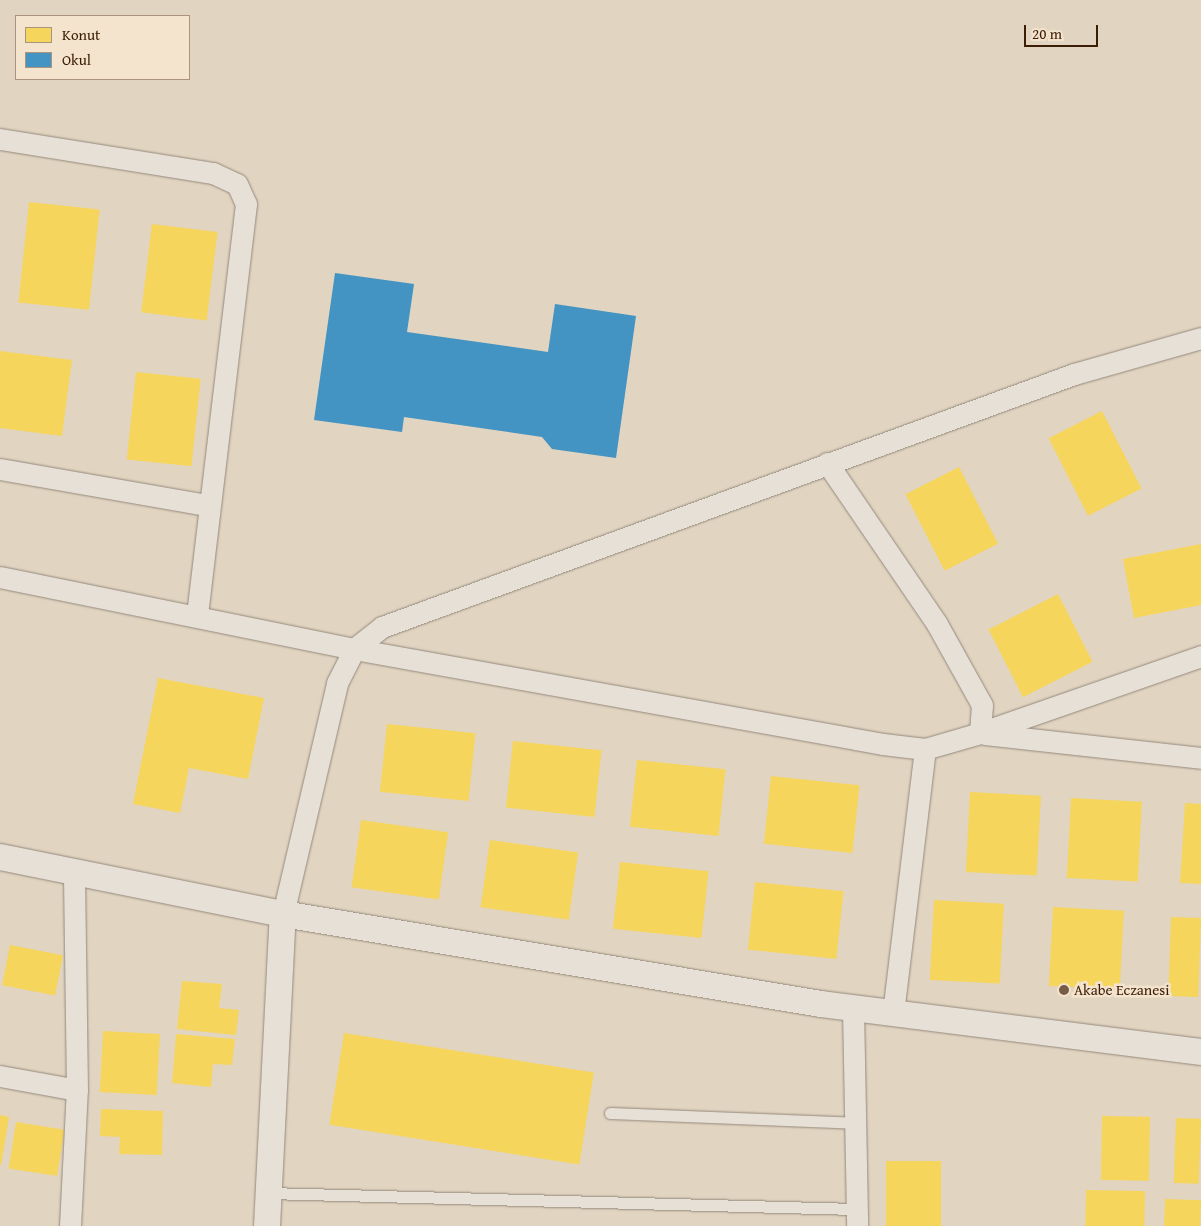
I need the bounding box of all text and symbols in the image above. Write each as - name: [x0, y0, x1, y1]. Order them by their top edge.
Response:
- legend: [15, 15, 190, 80]
- scale bar: [1026, 15, 1100, 47]
- text: 20 m: [1032, 23, 1062, 44]
- text: Konut: [62, 24, 100, 45]
- text: Okul: [62, 49, 91, 70]
- place label: Akabe Eczanesi: [1074, 981, 1169, 999]
- marker: Akabe Eczanesi: [1058, 984, 1070, 996]

